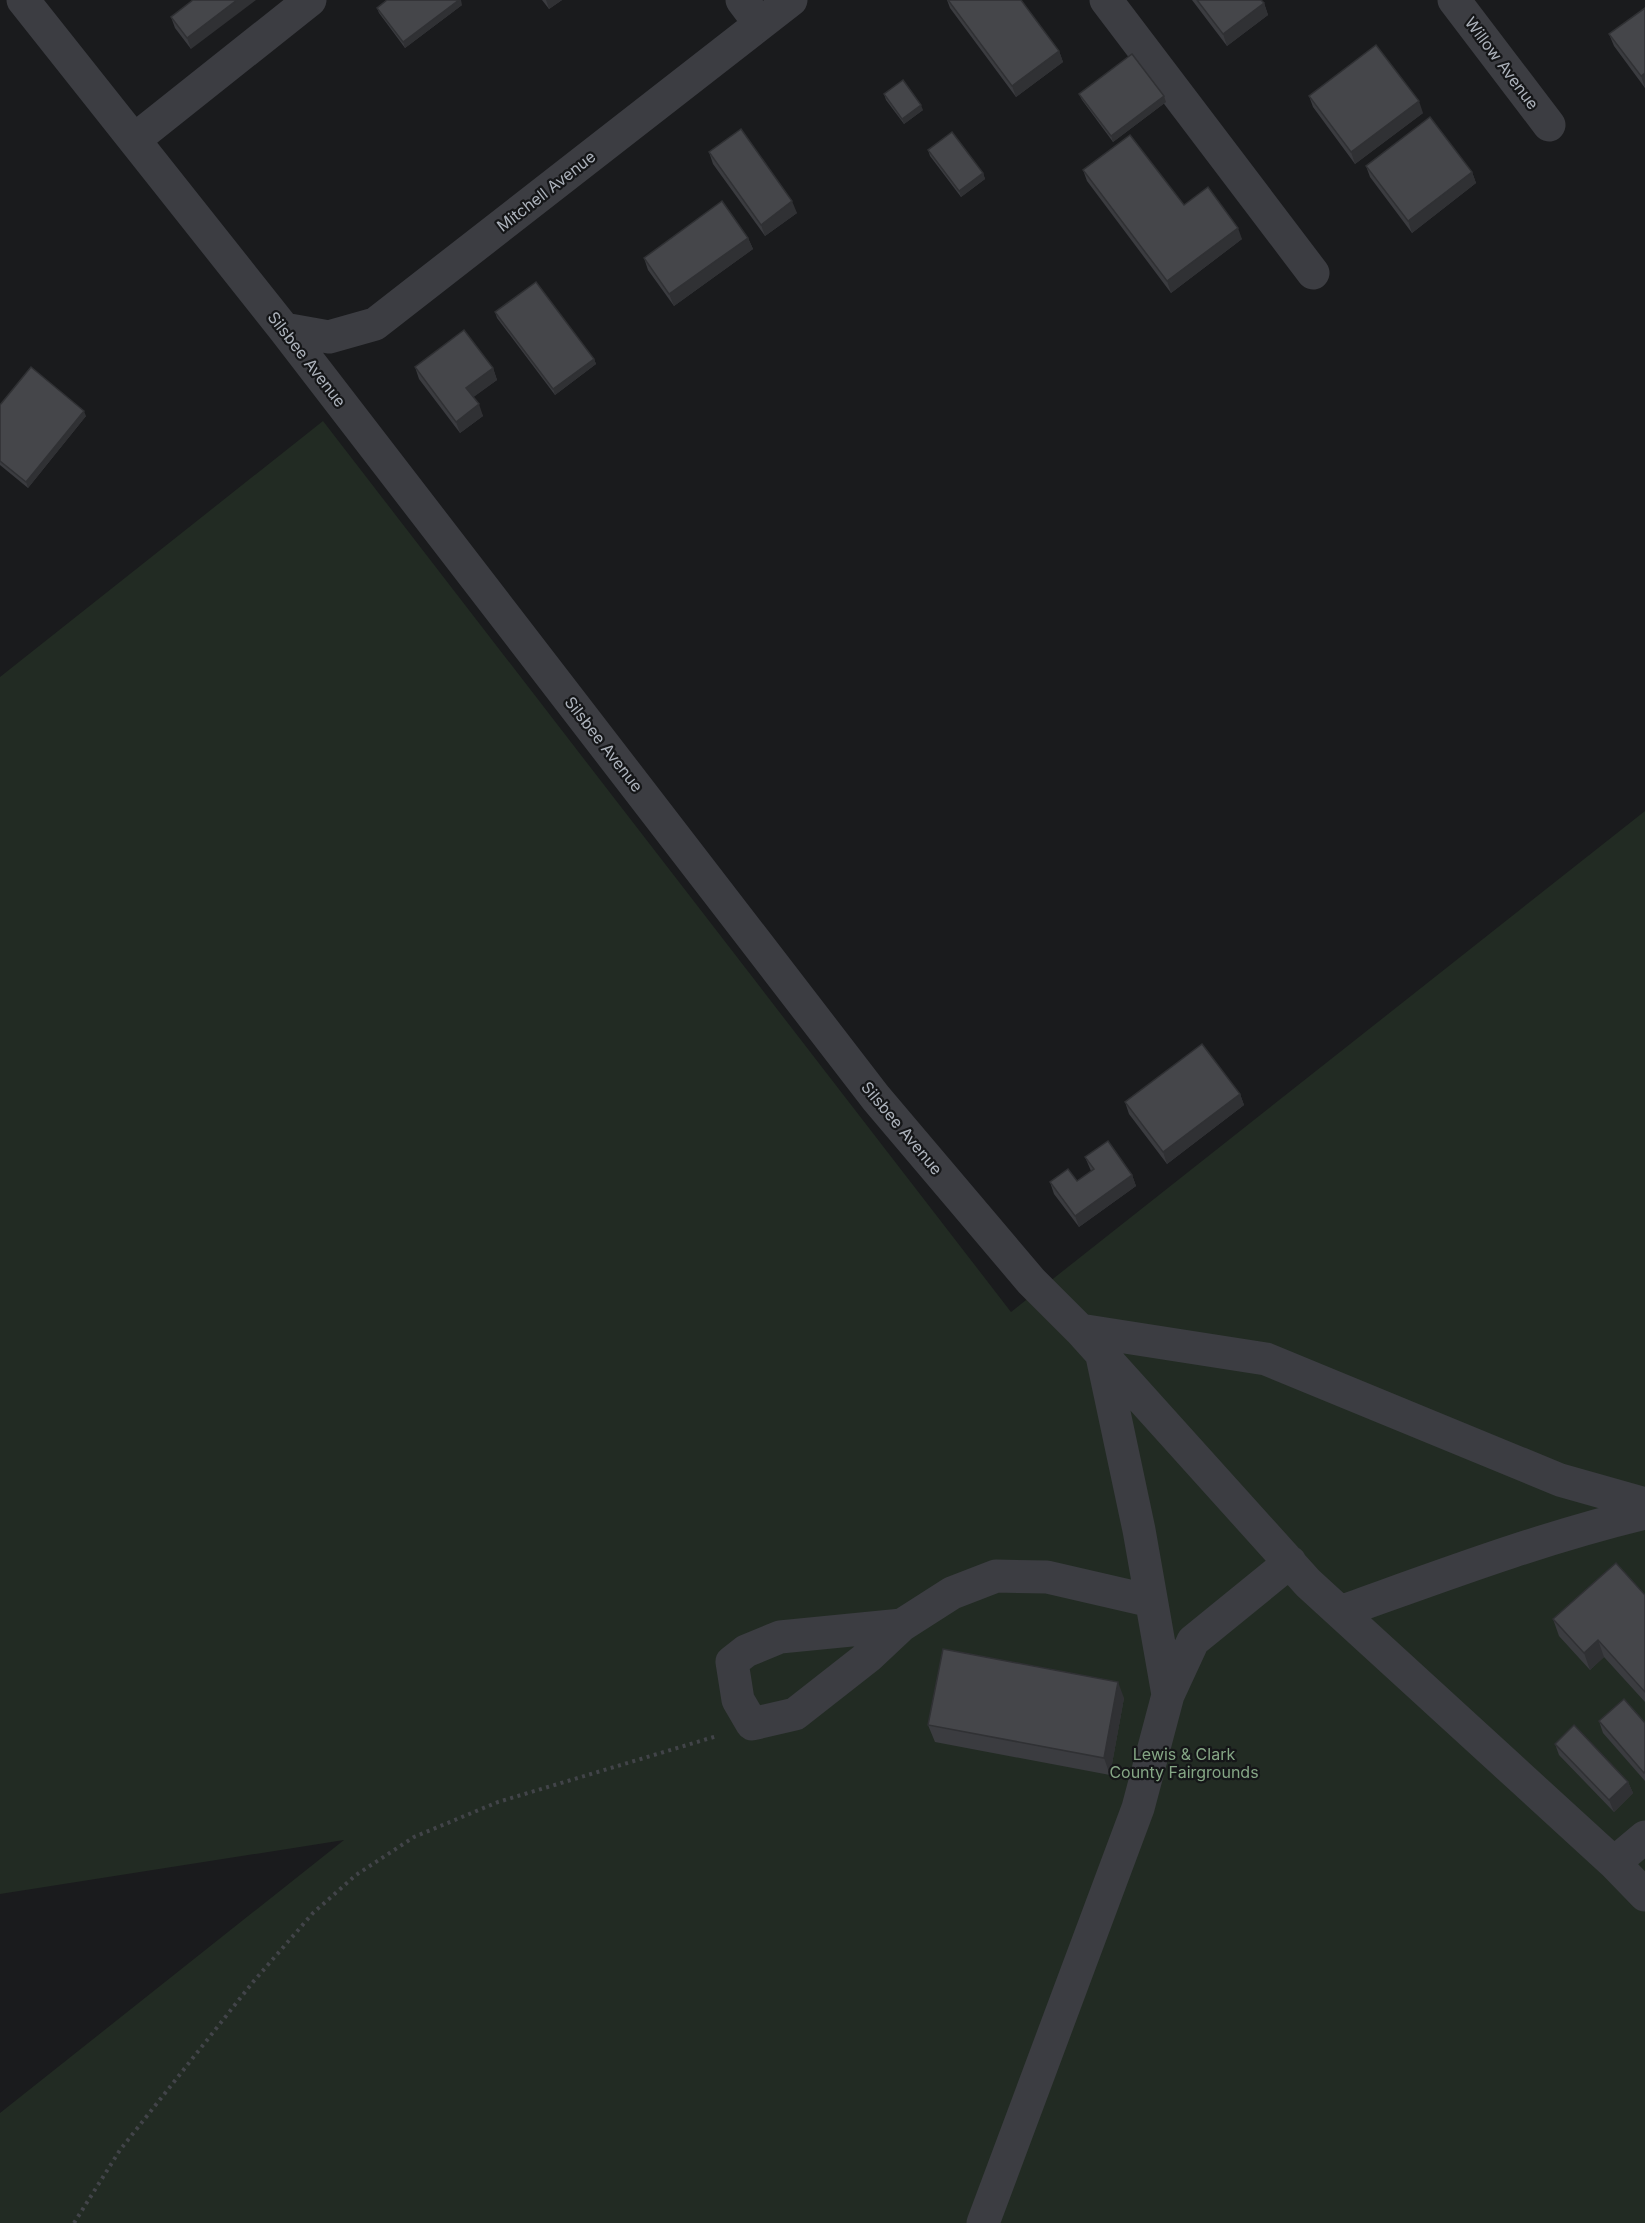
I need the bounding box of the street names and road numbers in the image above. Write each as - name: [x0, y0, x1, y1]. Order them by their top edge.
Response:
- street label: Willow Avenue: [1461, 13, 1543, 113]
- street label: Mitchell Avenue: [493, 146, 599, 236]
- street label: Silsbee Avenue: [264, 307, 350, 411]
- street label: Silsbee Avenue: [561, 692, 647, 796]
- street label: Silsbee Avenue: [857, 1077, 947, 1179]

